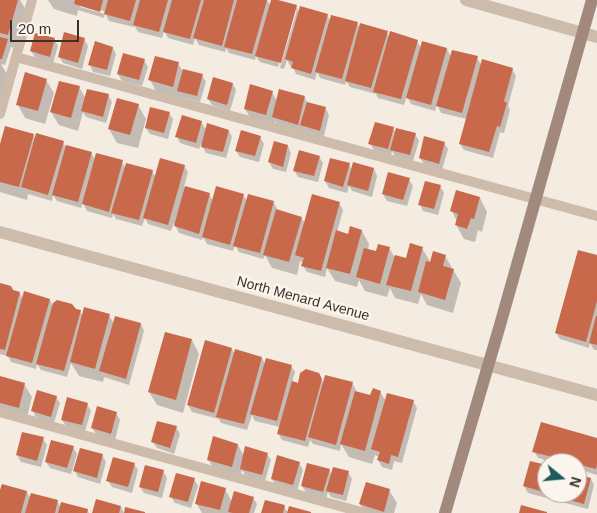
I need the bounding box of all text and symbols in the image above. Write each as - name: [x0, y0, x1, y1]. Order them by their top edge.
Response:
- scale bar: [12, 10, 81, 42]
- text: 20 m: [18, 20, 51, 37]
- street label: North Menard Avenue: [235, 273, 371, 325]
- north arrow: [537, 453, 587, 503]
- text: N: [566, 475, 585, 489]

